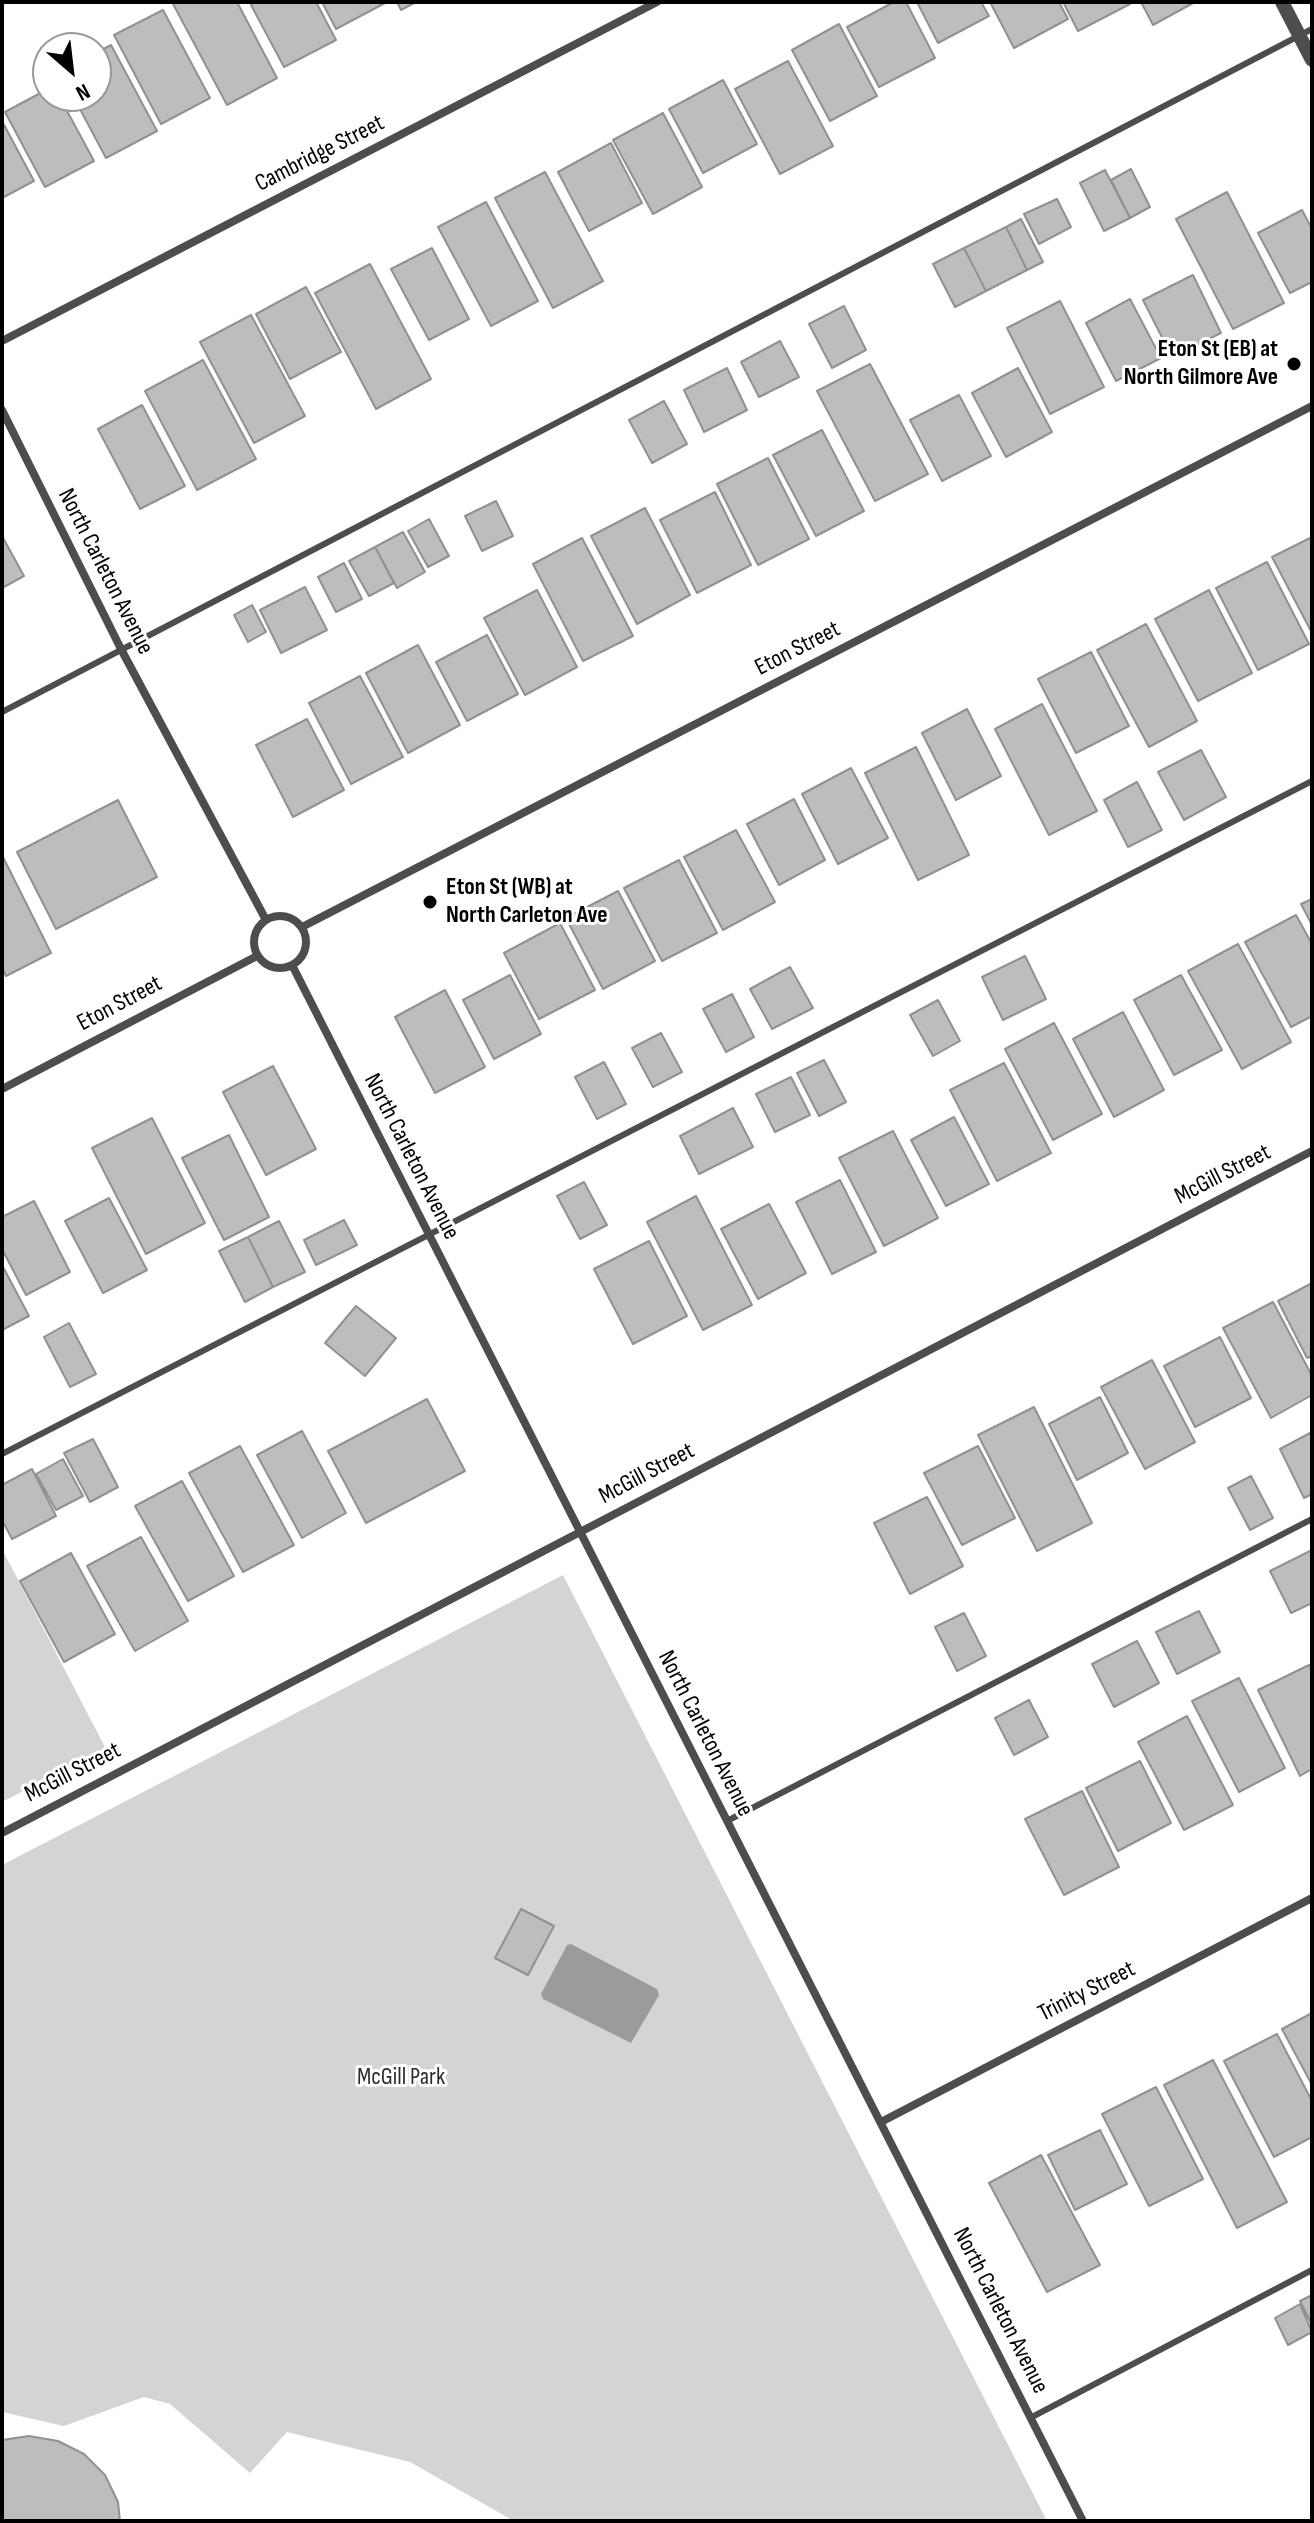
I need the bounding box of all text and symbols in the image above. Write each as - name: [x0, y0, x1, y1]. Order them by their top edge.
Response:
- north arrow: [32, 32, 112, 112]
- text: N: [71, 77, 94, 107]
- street label: Cambridge Street: [251, 109, 389, 199]
- place label: Eton St (EB) at North Gilmore Ave: [1124, 336, 1278, 392]
- marker: Eton St (EB) at North Gilmore Ave: [1285, 355, 1303, 373]
- street label: North Carleton Avenue: [51, 484, 159, 660]
- street label: Eton Street: [751, 615, 845, 683]
- place label: Eton St (WB) at North Carleton Ave: [446, 874, 607, 930]
- marker: Eton St (WB) at North Carleton Ave: [421, 893, 439, 911]
- street label: Eton Street: [73, 970, 167, 1038]
- street label: North Carleton Avenue: [357, 1069, 465, 1245]
- street label: McGill Street: [1170, 1139, 1276, 1211]
- street label: McGill Street: [594, 1437, 700, 1511]
- street label: North Carleton Avenue: [651, 1646, 759, 1822]
- street label: McGill Street: [20, 1737, 126, 1809]
- street label: Trinity Street: [1034, 1955, 1140, 2029]
- park label: McGill Park: [357, 2064, 445, 2092]
- street label: North Carleton Avenue: [946, 2223, 1054, 2399]

